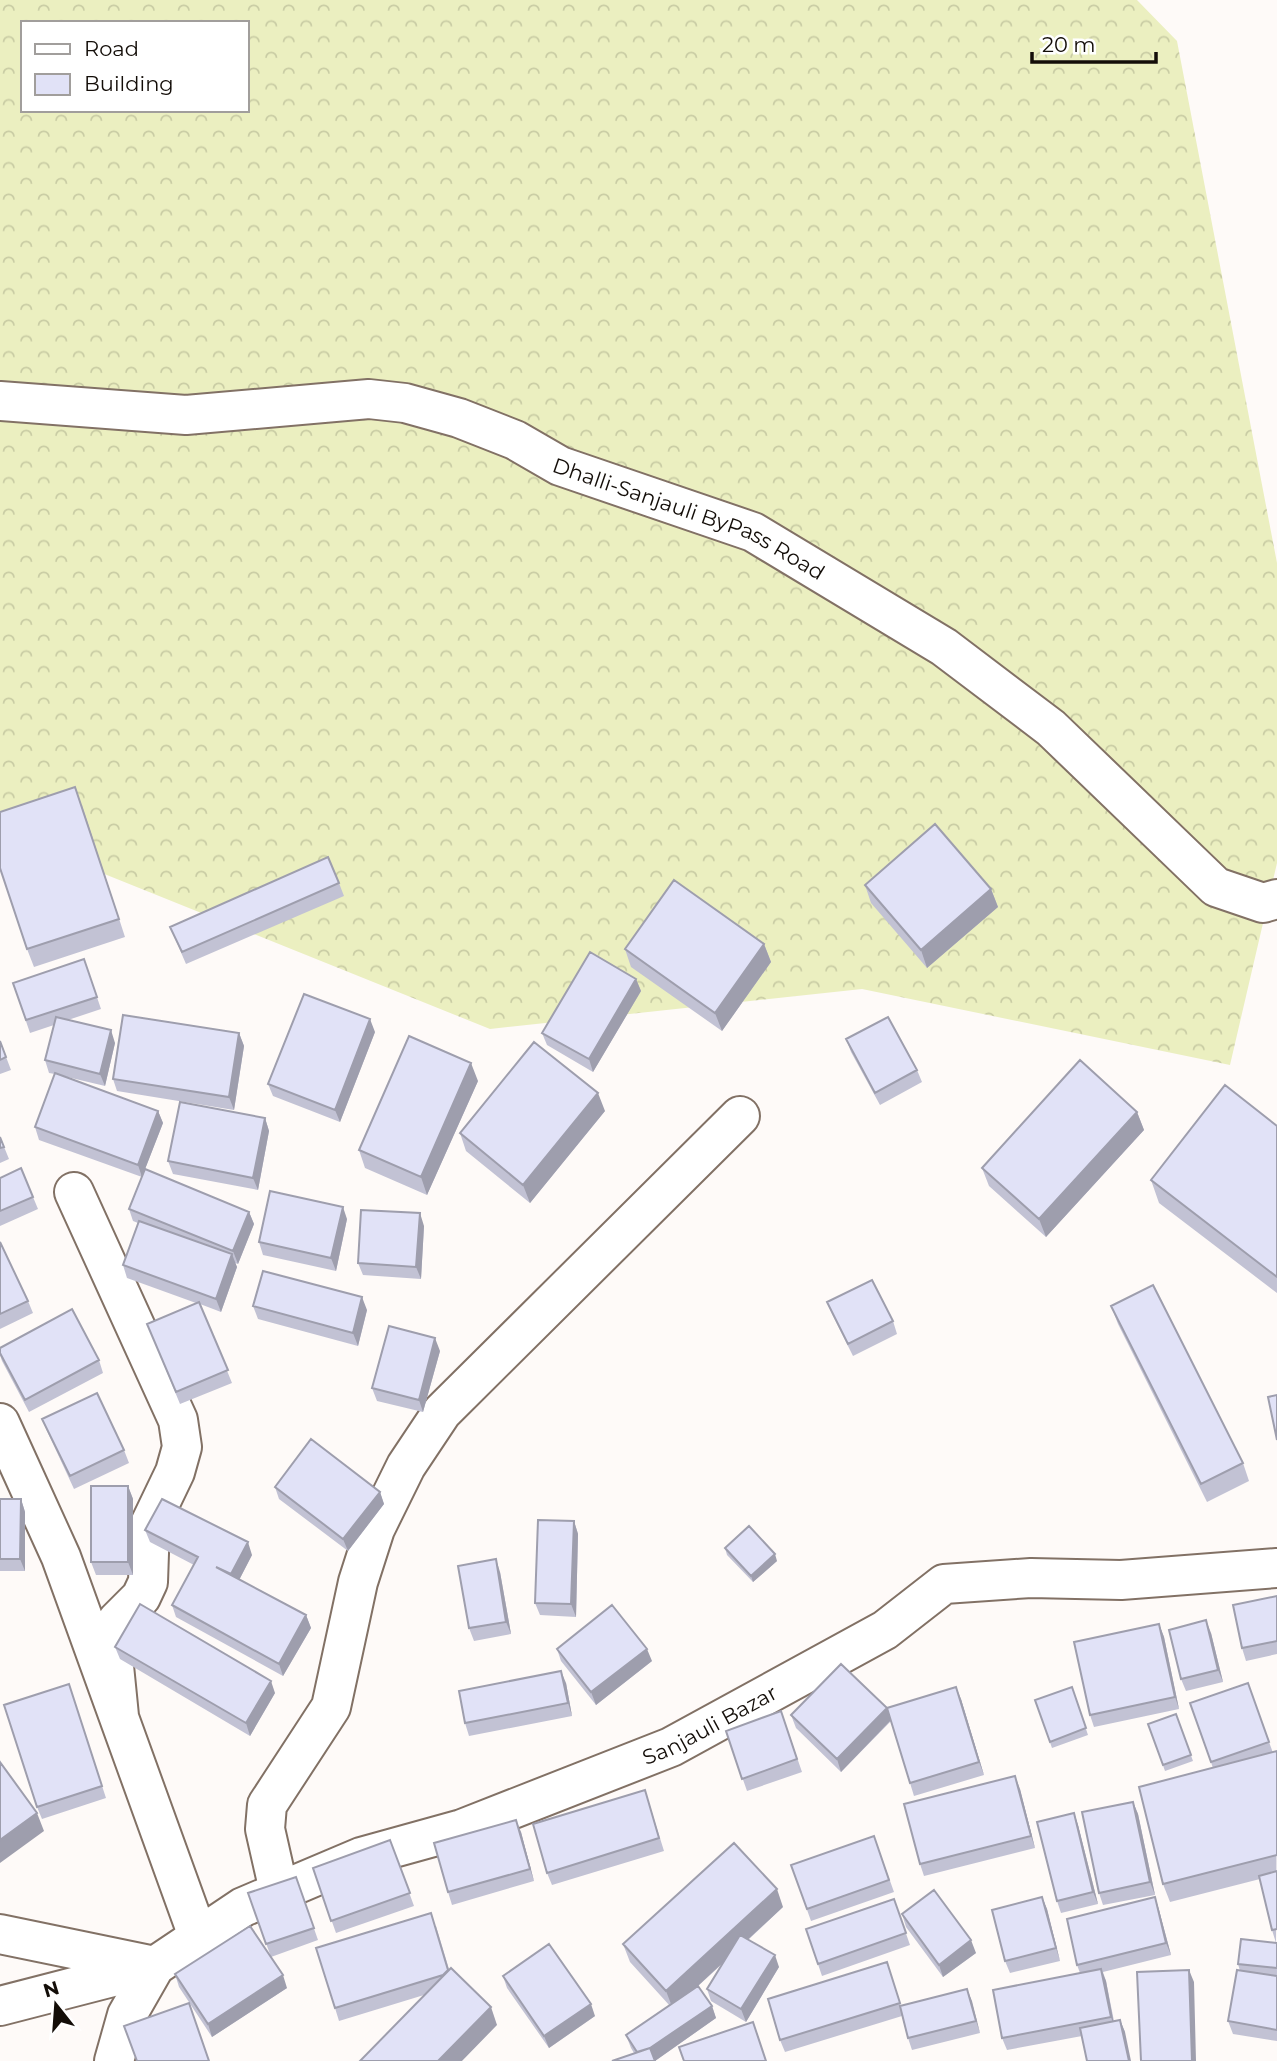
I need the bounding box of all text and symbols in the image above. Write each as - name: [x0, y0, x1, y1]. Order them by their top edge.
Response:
- legend: [21, 21, 248, 112]
- scale bar: [1032, 21, 1156, 65]
- text: 20 m: [1042, 32, 1096, 57]
- text: Road: [84, 36, 139, 61]
- text: Building: [84, 71, 174, 96]
- street label: Dhalli-Sanjauli ByPass Road: [549, 452, 829, 585]
- street label: Sanjauli Bazar: [639, 1679, 781, 1770]
- north arrow: [21, 1970, 91, 2040]
- text: N: [40, 1976, 62, 2002]

